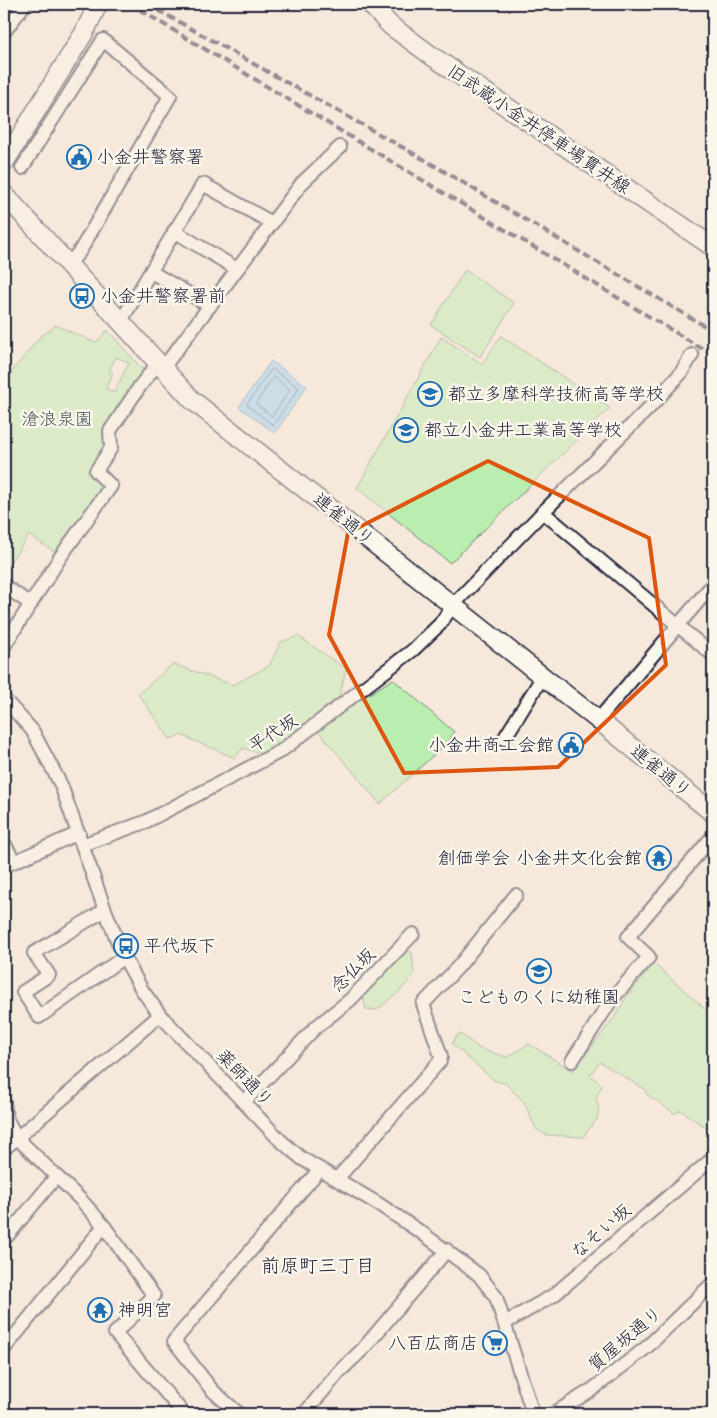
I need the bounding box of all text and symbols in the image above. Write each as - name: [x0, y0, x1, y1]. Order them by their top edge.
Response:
- street label: 旧武蔵小金井停車場貫井線: [443, 59, 635, 199]
- public building icon: 小金井警察署: [66, 144, 92, 170]
- place label: 小金井警察署: [96, 145, 204, 169]
- bus stop icon: 小金井警察署前: [69, 283, 95, 309]
- place label: 小金井警察署前: [100, 284, 226, 308]
- school or university icon: 都立多摩科学技術高等学校: [417, 381, 443, 407]
- place label: 都立多摩科学技術高等学校: [448, 382, 664, 406]
- park label: 滄浪泉園: [21, 407, 93, 431]
- school or university icon: 都立小金井工業高等学校: [393, 417, 419, 443]
- place label: 都立小金井工業高等学校: [424, 418, 622, 442]
- street label: 連雀通り: [308, 487, 380, 551]
- street label: 平代坂: [244, 708, 302, 758]
- public building icon: 小金井商工会館: [558, 732, 584, 758]
- place label: 小金井商工会館: [428, 733, 554, 757]
- street label: 連雀通り: [625, 739, 697, 803]
- temple icon: 創価学会 小金井文化会館: [646, 845, 672, 871]
- place label: 創価学会 小金井文化会館: [438, 846, 642, 870]
- bus stop icon: 平代坂下: [113, 933, 139, 959]
- place label: 平代坂下: [144, 934, 216, 958]
- street label: 念仏坂: [325, 942, 381, 998]
- school or university icon: こどものくに幼稚園: [526, 958, 552, 984]
- place label: こどものくに幼稚園: [458, 985, 620, 1009]
- street label: 薬師通り: [211, 1044, 279, 1112]
- street label: なそい坂: [566, 1198, 636, 1264]
- district label: 前原町三丁目: [261, 1253, 375, 1278]
- temple icon: 神明宮: [87, 1297, 113, 1323]
- place label: 神明宮: [118, 1298, 172, 1322]
- street label: 質屋坂通り: [583, 1301, 667, 1377]
- supermarket icon: 八百広商店: [482, 1330, 508, 1356]
- place label: 八百広商店: [388, 1331, 478, 1355]

